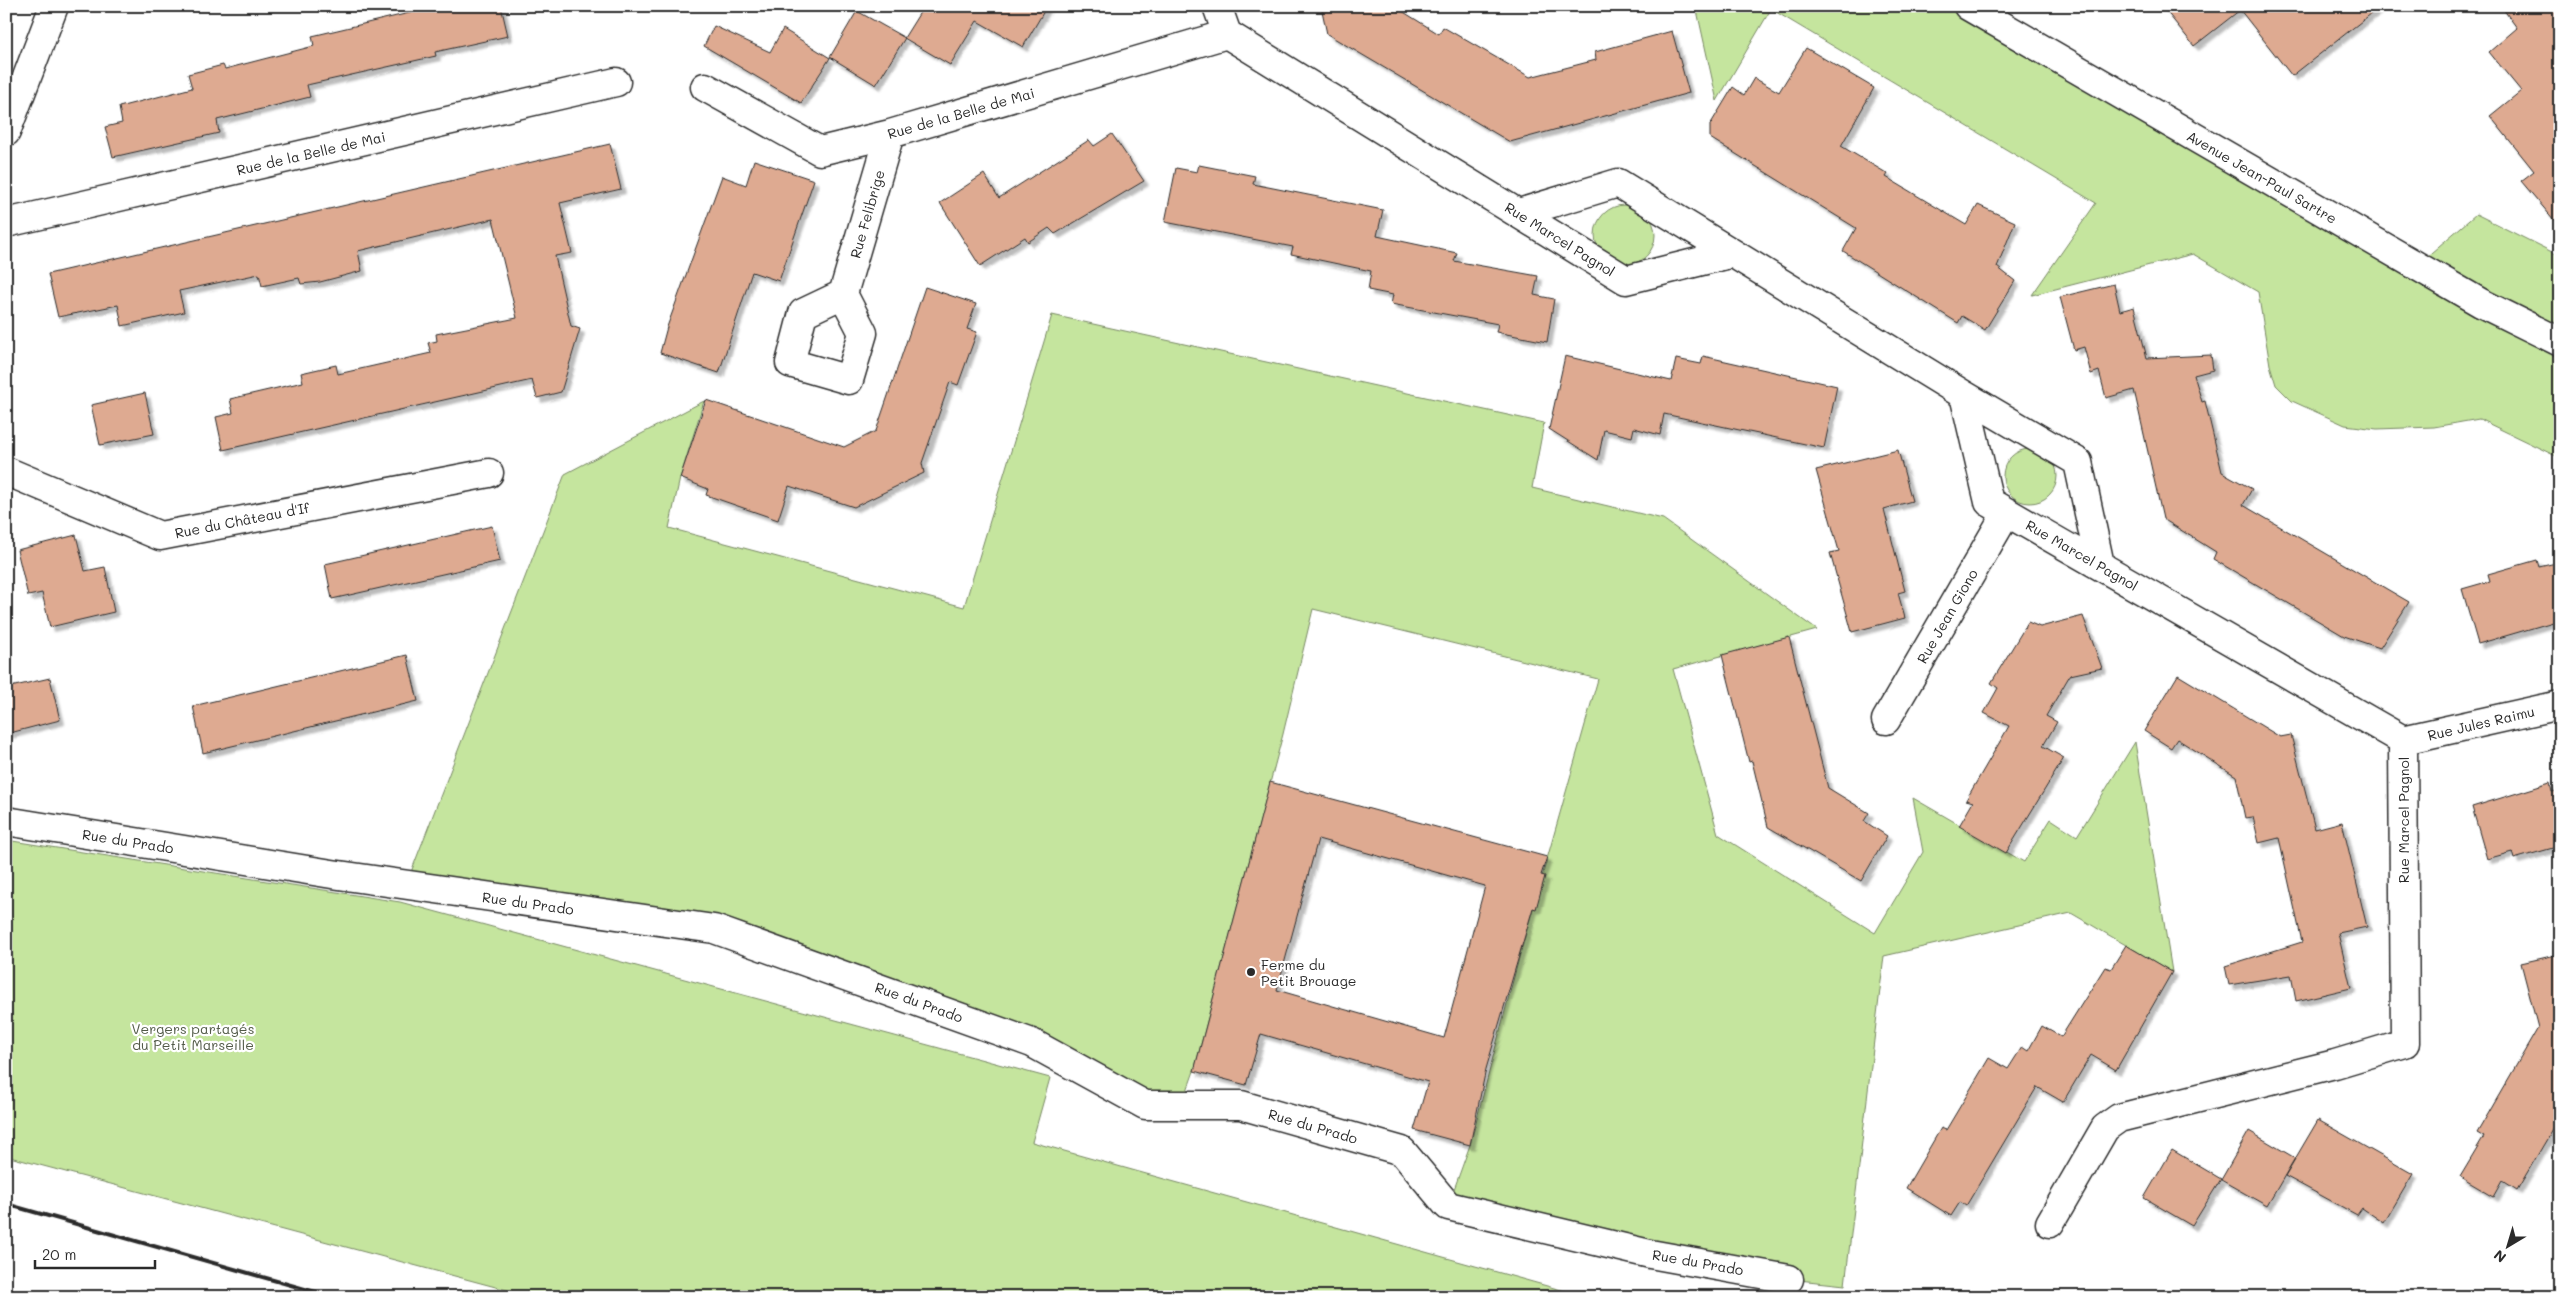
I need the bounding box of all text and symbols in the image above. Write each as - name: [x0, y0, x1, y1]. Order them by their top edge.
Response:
- street label: Rue de la Belle de Mai: [885, 83, 1037, 143]
- street label: Avenue Jean-Paul Sartre: [2184, 126, 2340, 228]
- street label: Rue de la Belle de Mai: [235, 127, 387, 179]
- street label: Rue Felibrige: [845, 168, 889, 260]
- street label: Rue Marcel Pagnol: [1501, 197, 1619, 281]
- street label: Rue du Château d'If: [173, 498, 311, 542]
- street label: Rue Marcel Pagnol: [2022, 515, 2142, 595]
- street label: Rue Jean Giono: [1912, 565, 1982, 667]
- street label: Rue Jules Raimu: [2426, 701, 2536, 745]
- street label: Rue Marcel Pagnol: [2394, 757, 2413, 883]
- street label: Rue du Prado: [81, 824, 175, 858]
- street label: Rue du Prado: [481, 887, 575, 919]
- place label: Ferme du Petit Brouage: [1261, 955, 1357, 990]
- marker: Ferme du Petit Brouage: [1245, 966, 1257, 978]
- street label: Rue du Prado: [872, 977, 966, 1027]
- park label: Vergers partagés du Petit Marseille: [132, 1019, 254, 1054]
- street label: Rue du Prado: [1266, 1104, 1360, 1148]
- north arrow: [2484, 1220, 2534, 1270]
- scale bar: [35, 1238, 155, 1270]
- text: 20 m: [42, 1244, 76, 1264]
- street label: Rue du Prado: [1651, 1245, 1745, 1279]
- text: N: [2490, 1246, 2510, 1267]

